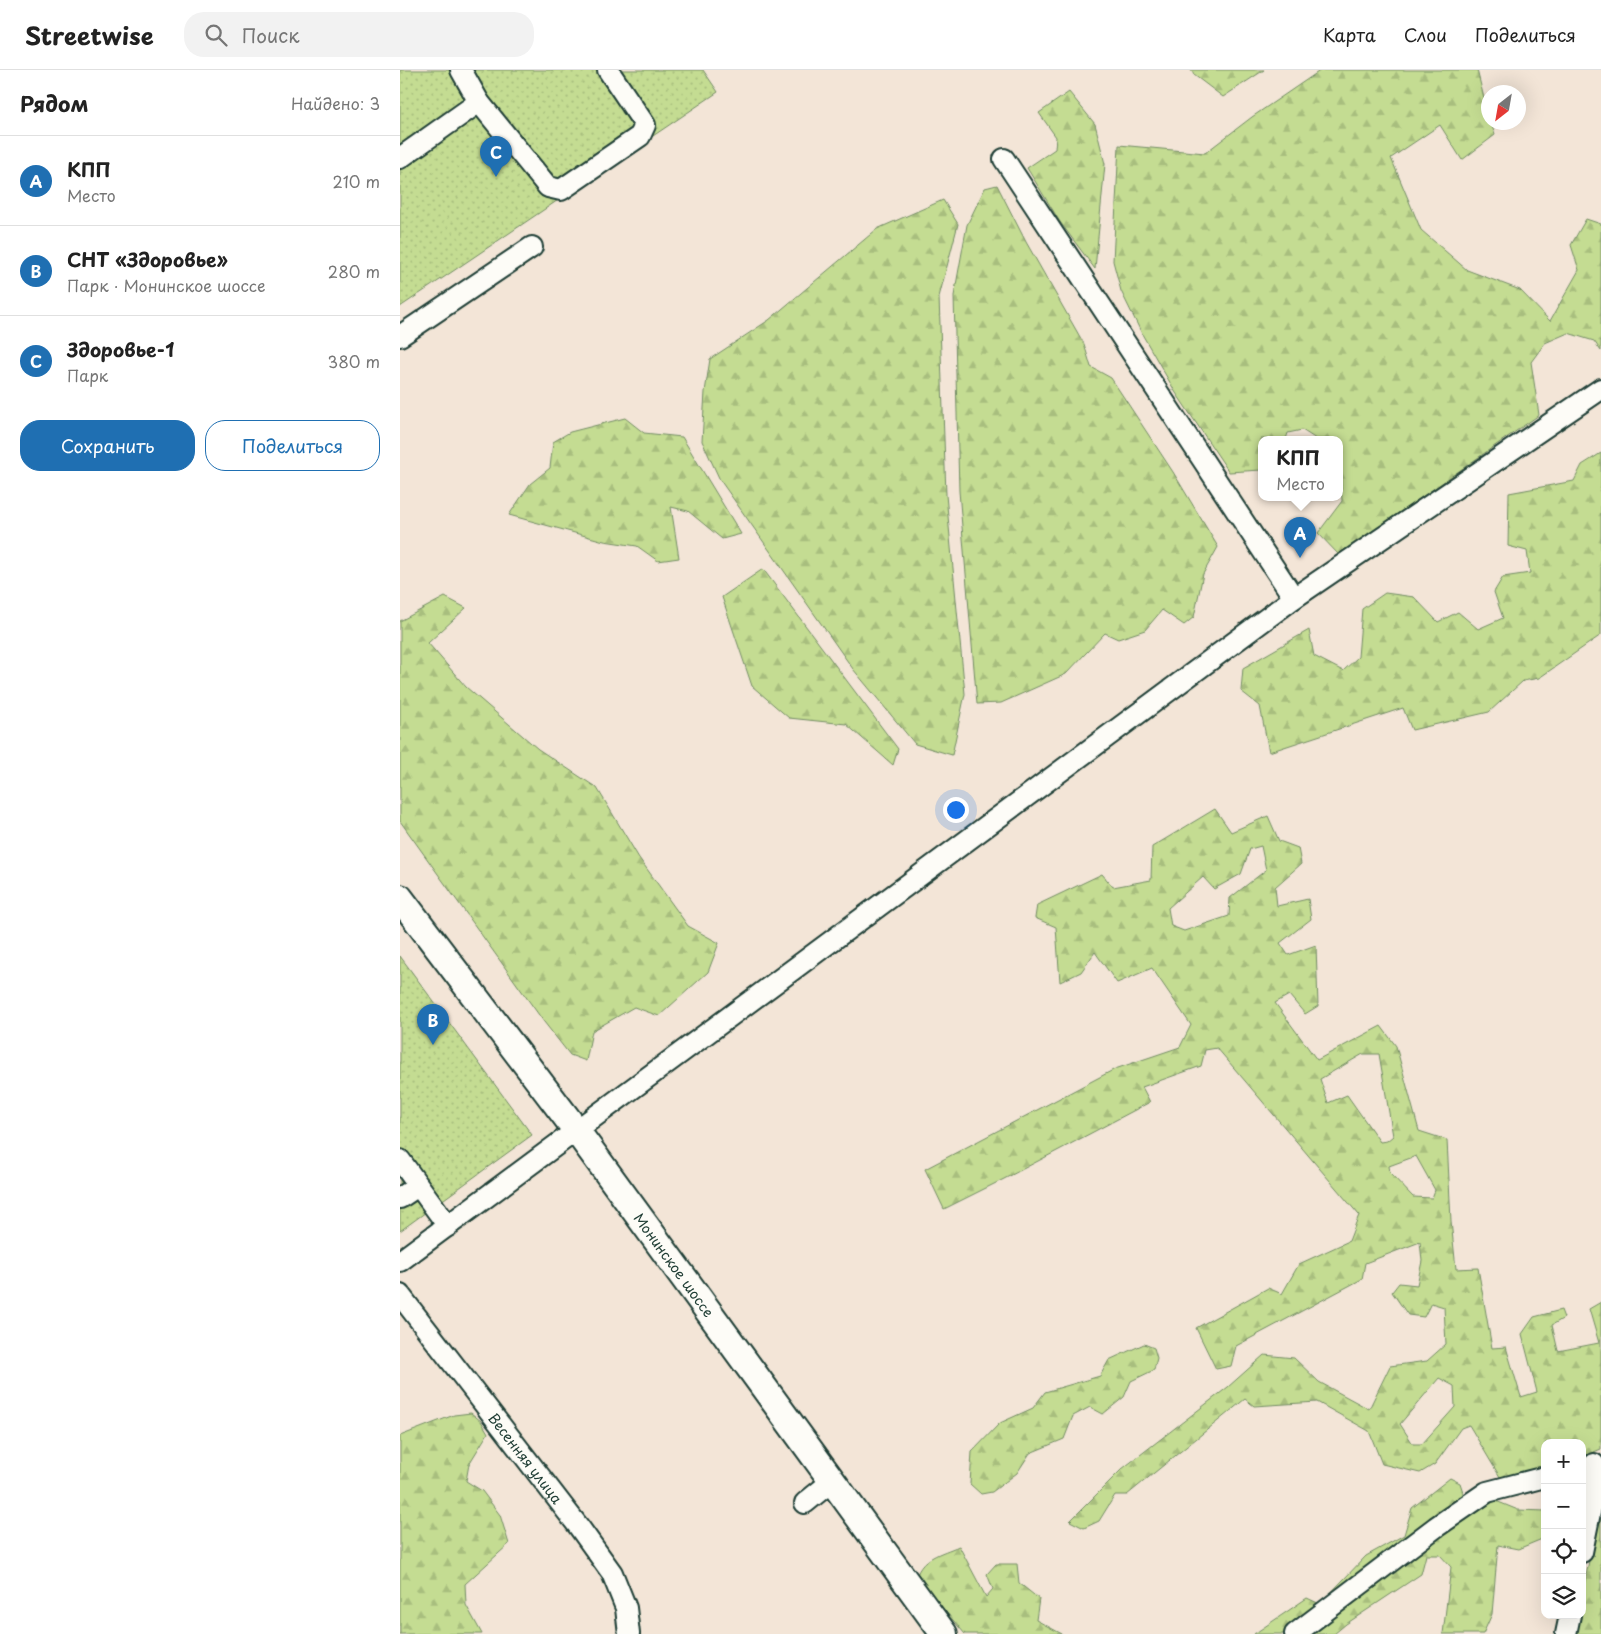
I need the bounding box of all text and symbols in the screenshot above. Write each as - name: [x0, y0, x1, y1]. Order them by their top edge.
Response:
- search box: [184, 12, 534, 57]
- text: Streetwise: [25, 17, 154, 53]
- icon: search: [202, 21, 230, 49]
- text: Поиск: [242, 21, 299, 49]
- text: Карта: [1323, 21, 1376, 48]
- text: Слои: [1404, 21, 1447, 48]
- text: Поделиться: [1475, 21, 1576, 48]
- north arrow: [1481, 85, 1526, 130]
- text: Рядом: [20, 87, 88, 119]
- text: Найдено: 3: [291, 91, 380, 115]
- pin: C: [480, 136, 512, 177]
- text: КПП: [67, 155, 111, 183]
- text: A: [30, 169, 42, 193]
- text: 210 m: [332, 169, 380, 193]
- text: Место: [67, 183, 116, 207]
- text: СНТ «Здоровье»: [67, 245, 228, 273]
- text: B: [31, 259, 41, 283]
- text: 280 m: [328, 259, 380, 283]
- text: Парк · Монинское шоссе: [67, 273, 266, 297]
- text: Здоровье-1: [67, 335, 174, 363]
- text: C: [30, 349, 42, 373]
- text: 380 m: [328, 349, 380, 373]
- text: Парк: [67, 363, 108, 387]
- button: Сохранить: [20, 420, 195, 471]
- button: Поделиться: [205, 420, 380, 471]
- popup: [1258, 436, 1343, 501]
- text: КПП: [1276, 443, 1320, 471]
- text: Место: [1276, 471, 1325, 495]
- pin: A: [1284, 517, 1316, 558]
- your location: [943, 797, 969, 823]
- pin: B: [417, 1004, 449, 1045]
- street label: Монинское шоссе: [629, 1208, 720, 1321]
- street label: Весенняя улица: [484, 1408, 568, 1508]
- map controls: [1541, 1439, 1586, 1619]
- button: +: [1541, 1439, 1586, 1484]
- button: −: [1541, 1484, 1586, 1529]
- button: locate: [1541, 1529, 1586, 1574]
- button: layers: [1541, 1574, 1586, 1619]

